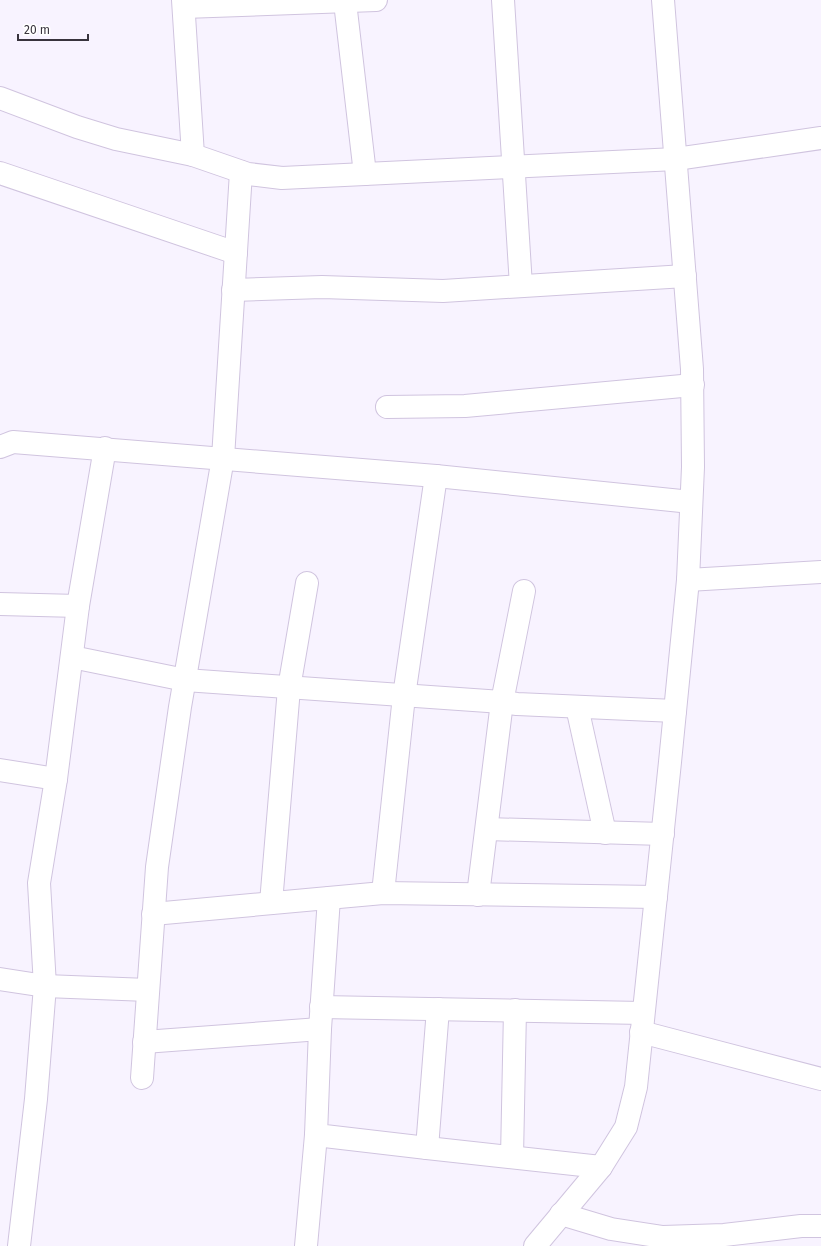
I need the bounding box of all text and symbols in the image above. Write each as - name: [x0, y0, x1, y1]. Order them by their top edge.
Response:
- scale bar: [18, 16, 88, 42]
- text: 20 m: [24, 23, 50, 37]

